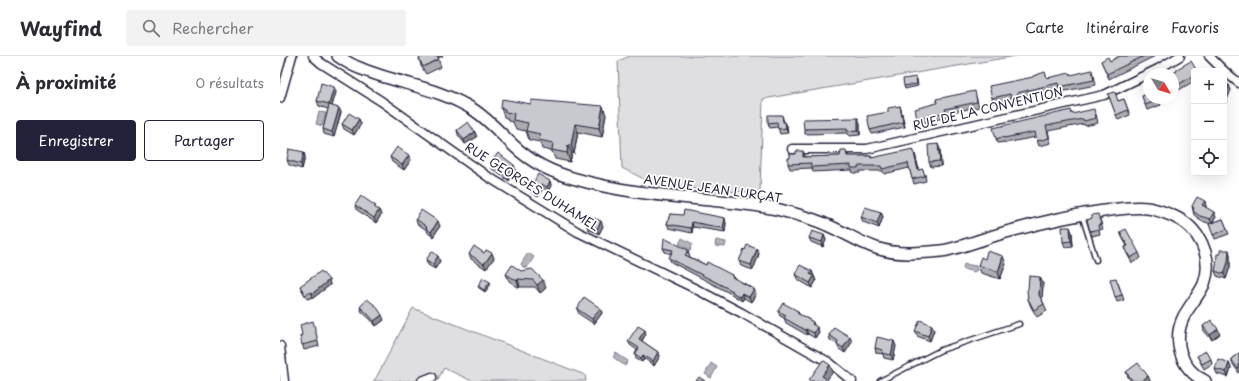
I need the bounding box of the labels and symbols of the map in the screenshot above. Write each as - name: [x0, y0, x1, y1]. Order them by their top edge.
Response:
- north arrow: [1143, 68, 1179, 104]
- street label: RUE DE LA CONVENTION: [911, 82, 1065, 134]
- street label: RUE GEORGES DUHAMEL: [462, 137, 603, 235]
- street label: AVENUE JEAN LURÇAT: [643, 169, 784, 207]

